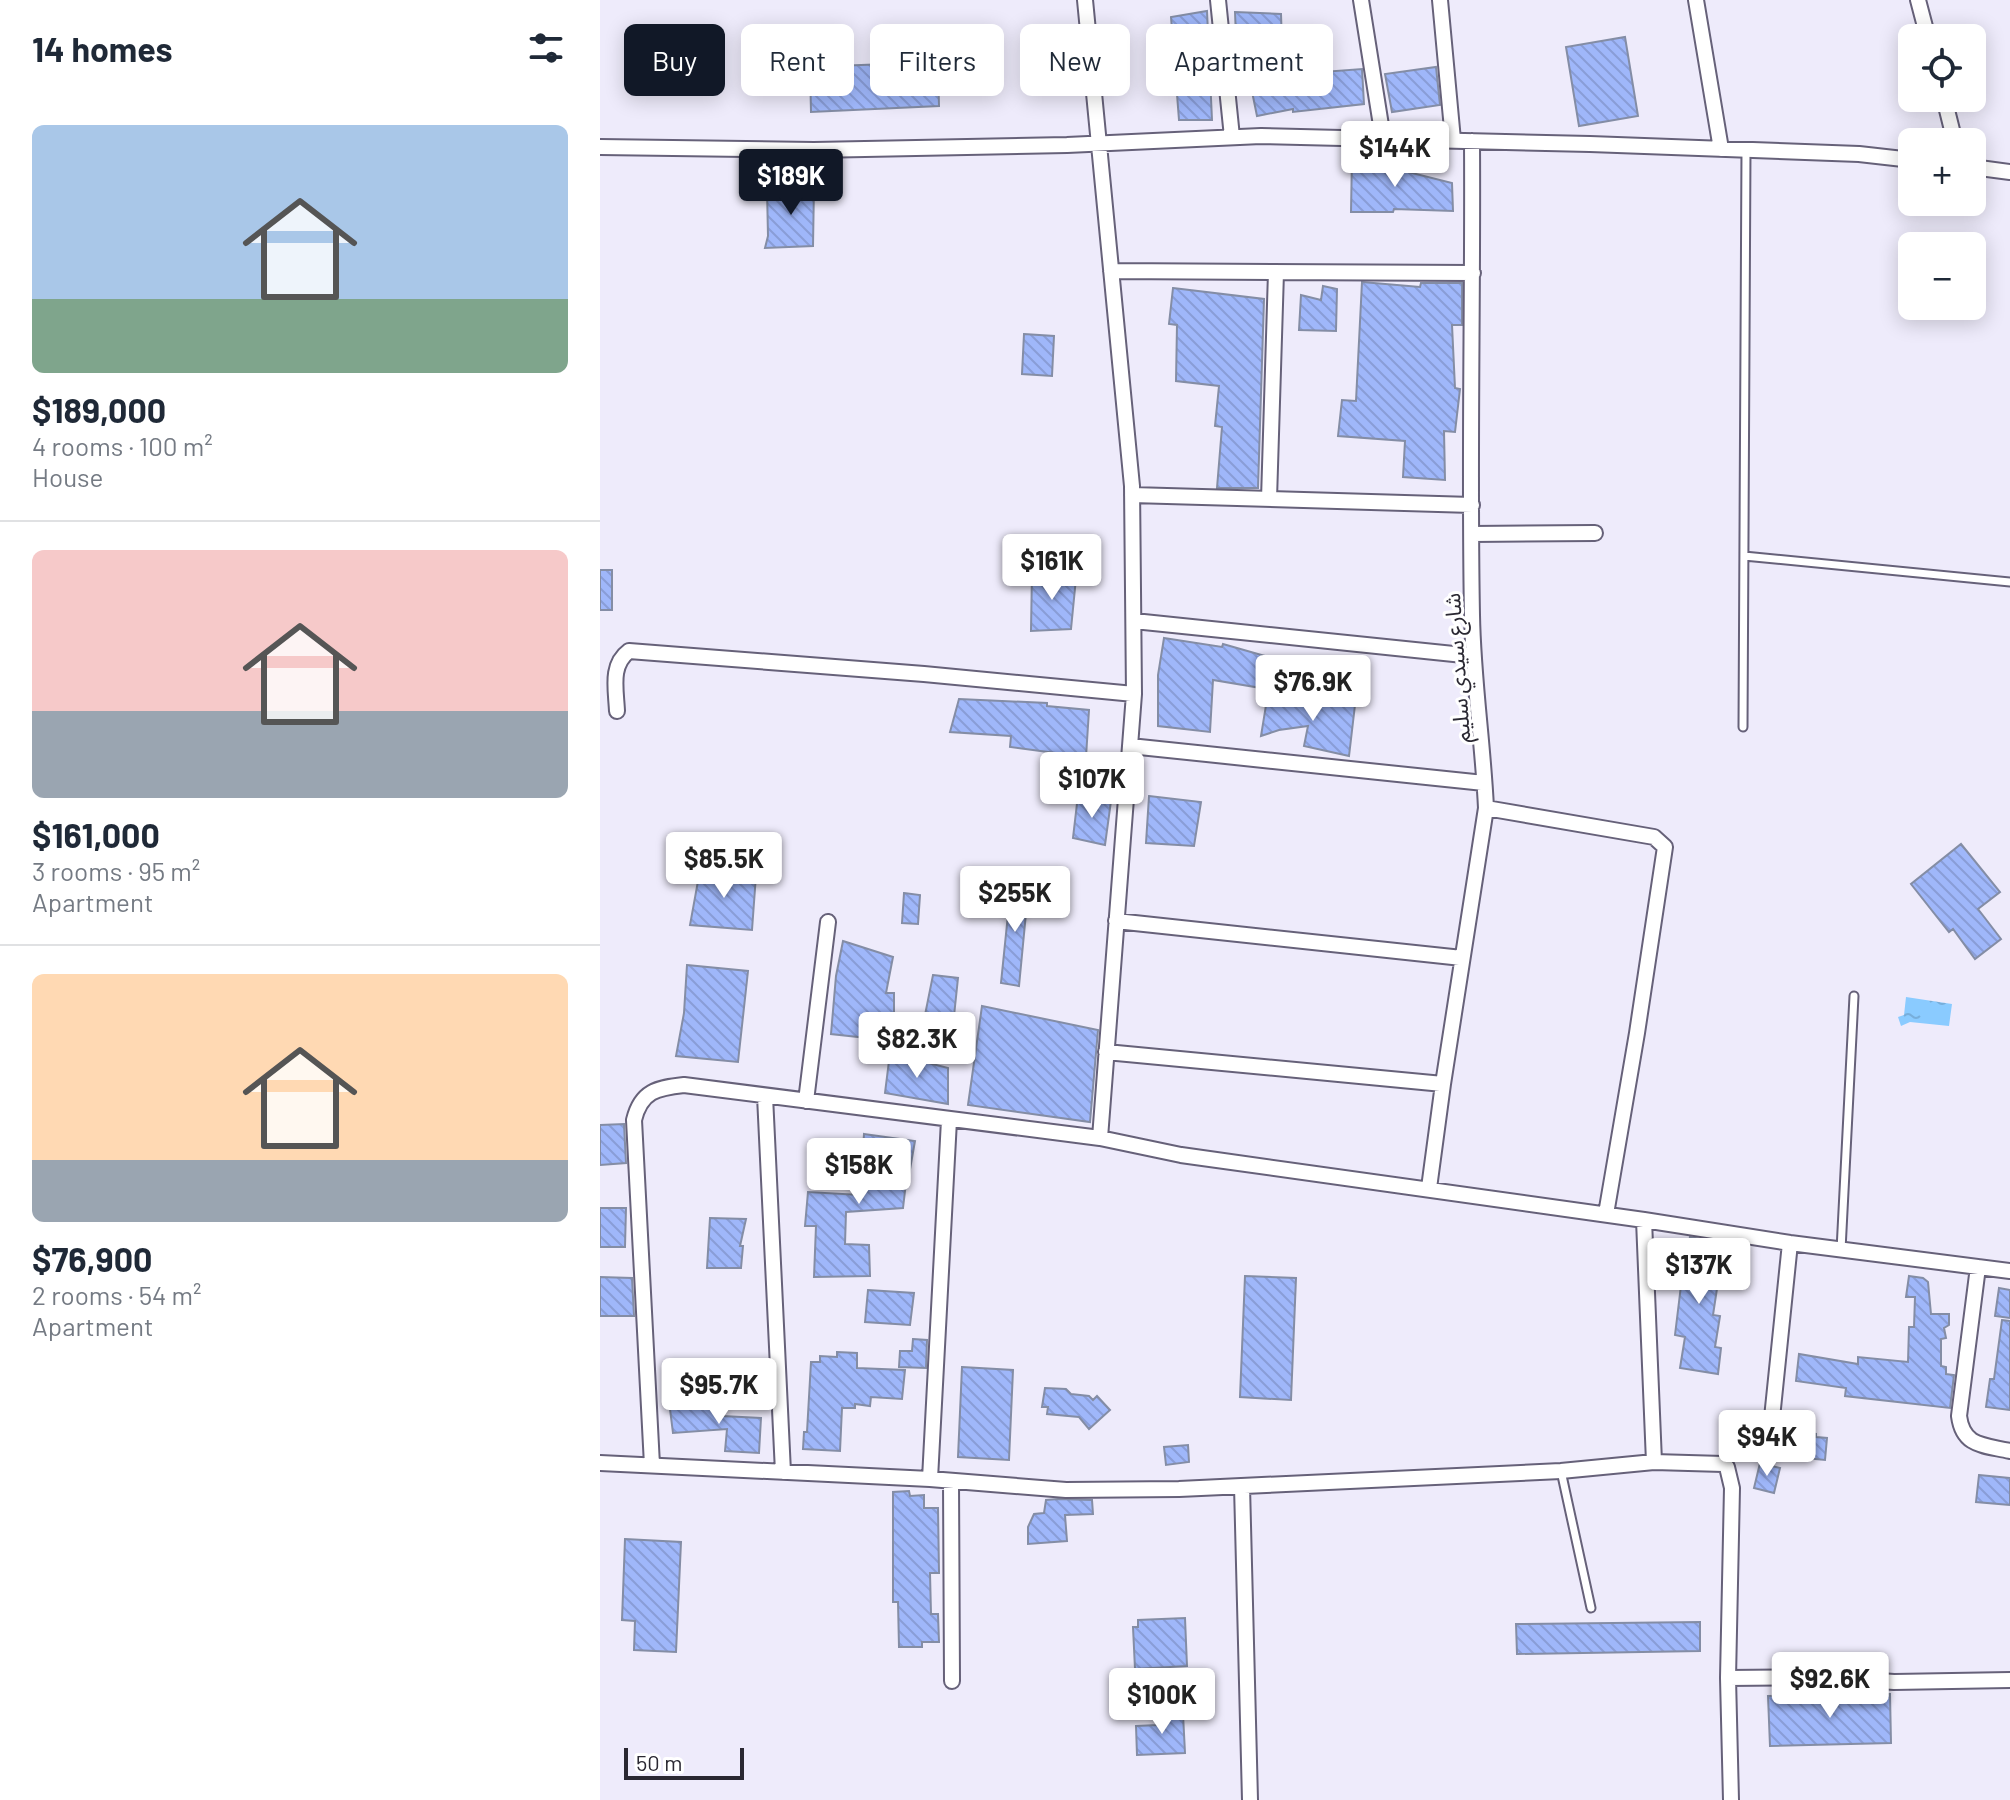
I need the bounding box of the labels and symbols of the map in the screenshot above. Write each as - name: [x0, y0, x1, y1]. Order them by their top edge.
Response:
- pin: $144K: [1339, 121, 1451, 189]
- pin: $189K: [735, 149, 847, 217]
- pin: $161K: [996, 534, 1108, 602]
- street label: شارع سيدي سليم: [1438, 592, 1479, 744]
- pin: $76.9K: [1248, 655, 1378, 723]
- pin: $107K: [1036, 752, 1148, 820]
- pin: $85.5K: [659, 832, 789, 900]
- pin: $255K: [959, 866, 1071, 934]
- pin: $82.3K: [852, 1012, 982, 1080]
- pin: $158K: [803, 1138, 915, 1206]
- pin: $137K: [1643, 1238, 1755, 1306]
- pin: $95.7K: [654, 1358, 784, 1426]
- pin: $94K: [1720, 1410, 1814, 1478]
- pin: $92.6K: [1765, 1652, 1895, 1720]
- pin: $100K: [1106, 1668, 1218, 1736]
- scale bar: [624, 1744, 744, 1780]

